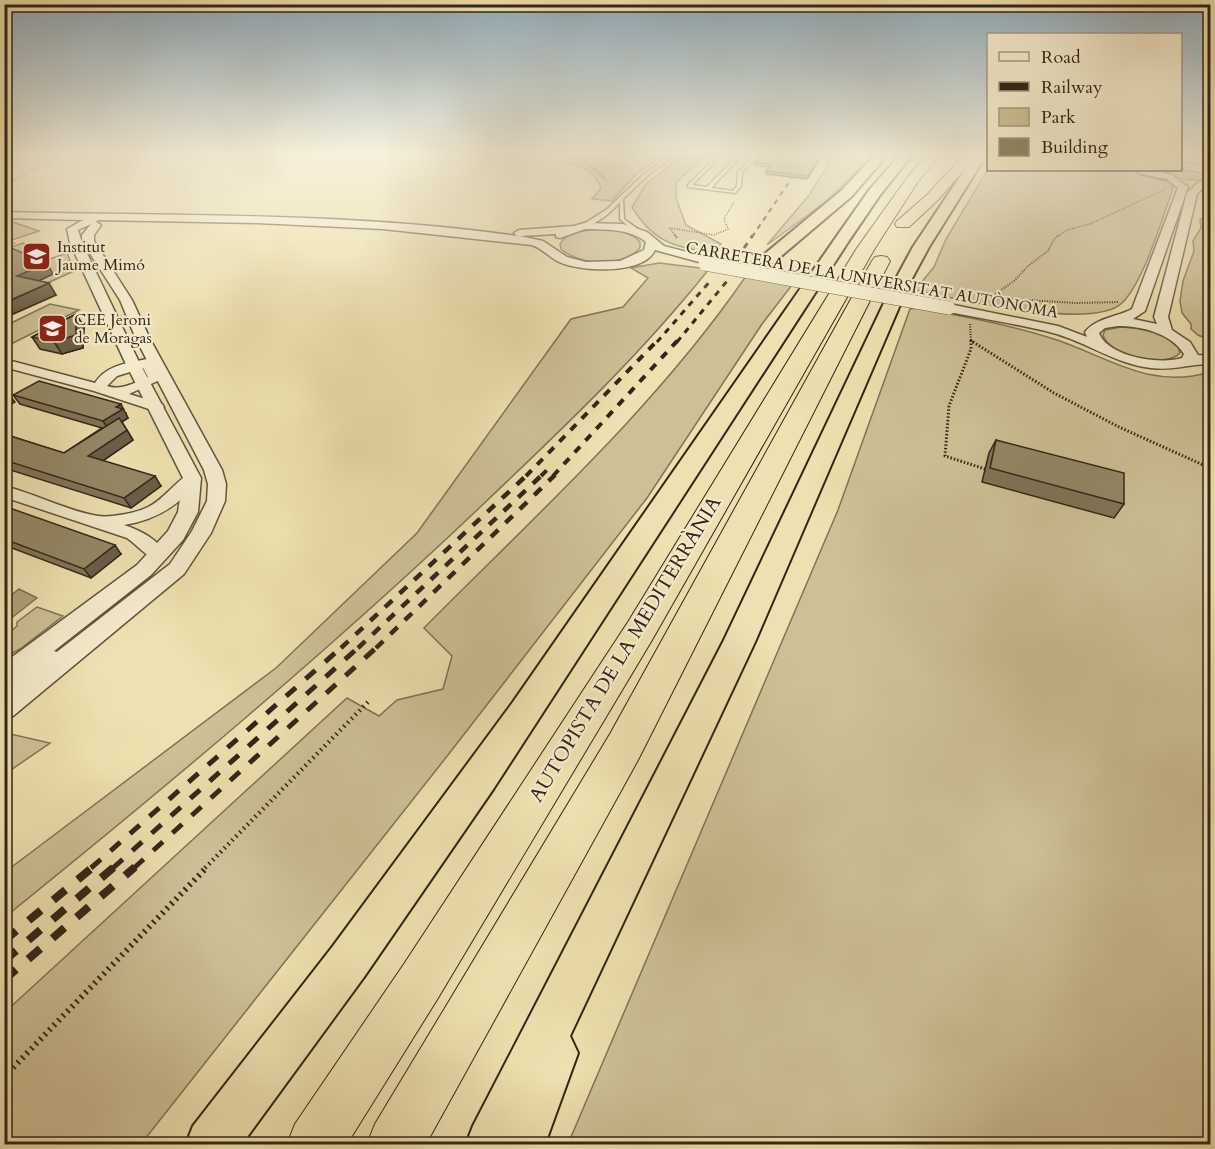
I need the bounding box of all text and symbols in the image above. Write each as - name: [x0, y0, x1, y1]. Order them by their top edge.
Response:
- legend: [987, 33, 1182, 171]
- text: Road: [1041, 45, 1081, 70]
- text: Railway: [1041, 75, 1103, 100]
- text: Park: [1041, 105, 1076, 130]
- text: Building: [1041, 135, 1109, 160]
- place label: Institut Jaume Mimó: [55, 236, 145, 276]
- street label: CARRETERA DE LA UNIVERSITAT AUTÒNOMA: [684, 236, 1061, 324]
- school or university icon: Institut Jaume Mimó: [20, 240, 52, 272]
- place label: CEE Jeroni de Moragas: [74, 309, 152, 349]
- school or university icon: CEE Jeroni de Moragas: [37, 313, 69, 345]
- street label: AUTOPISTA DE LA MEDITERRÀNIA: [523, 490, 728, 807]

